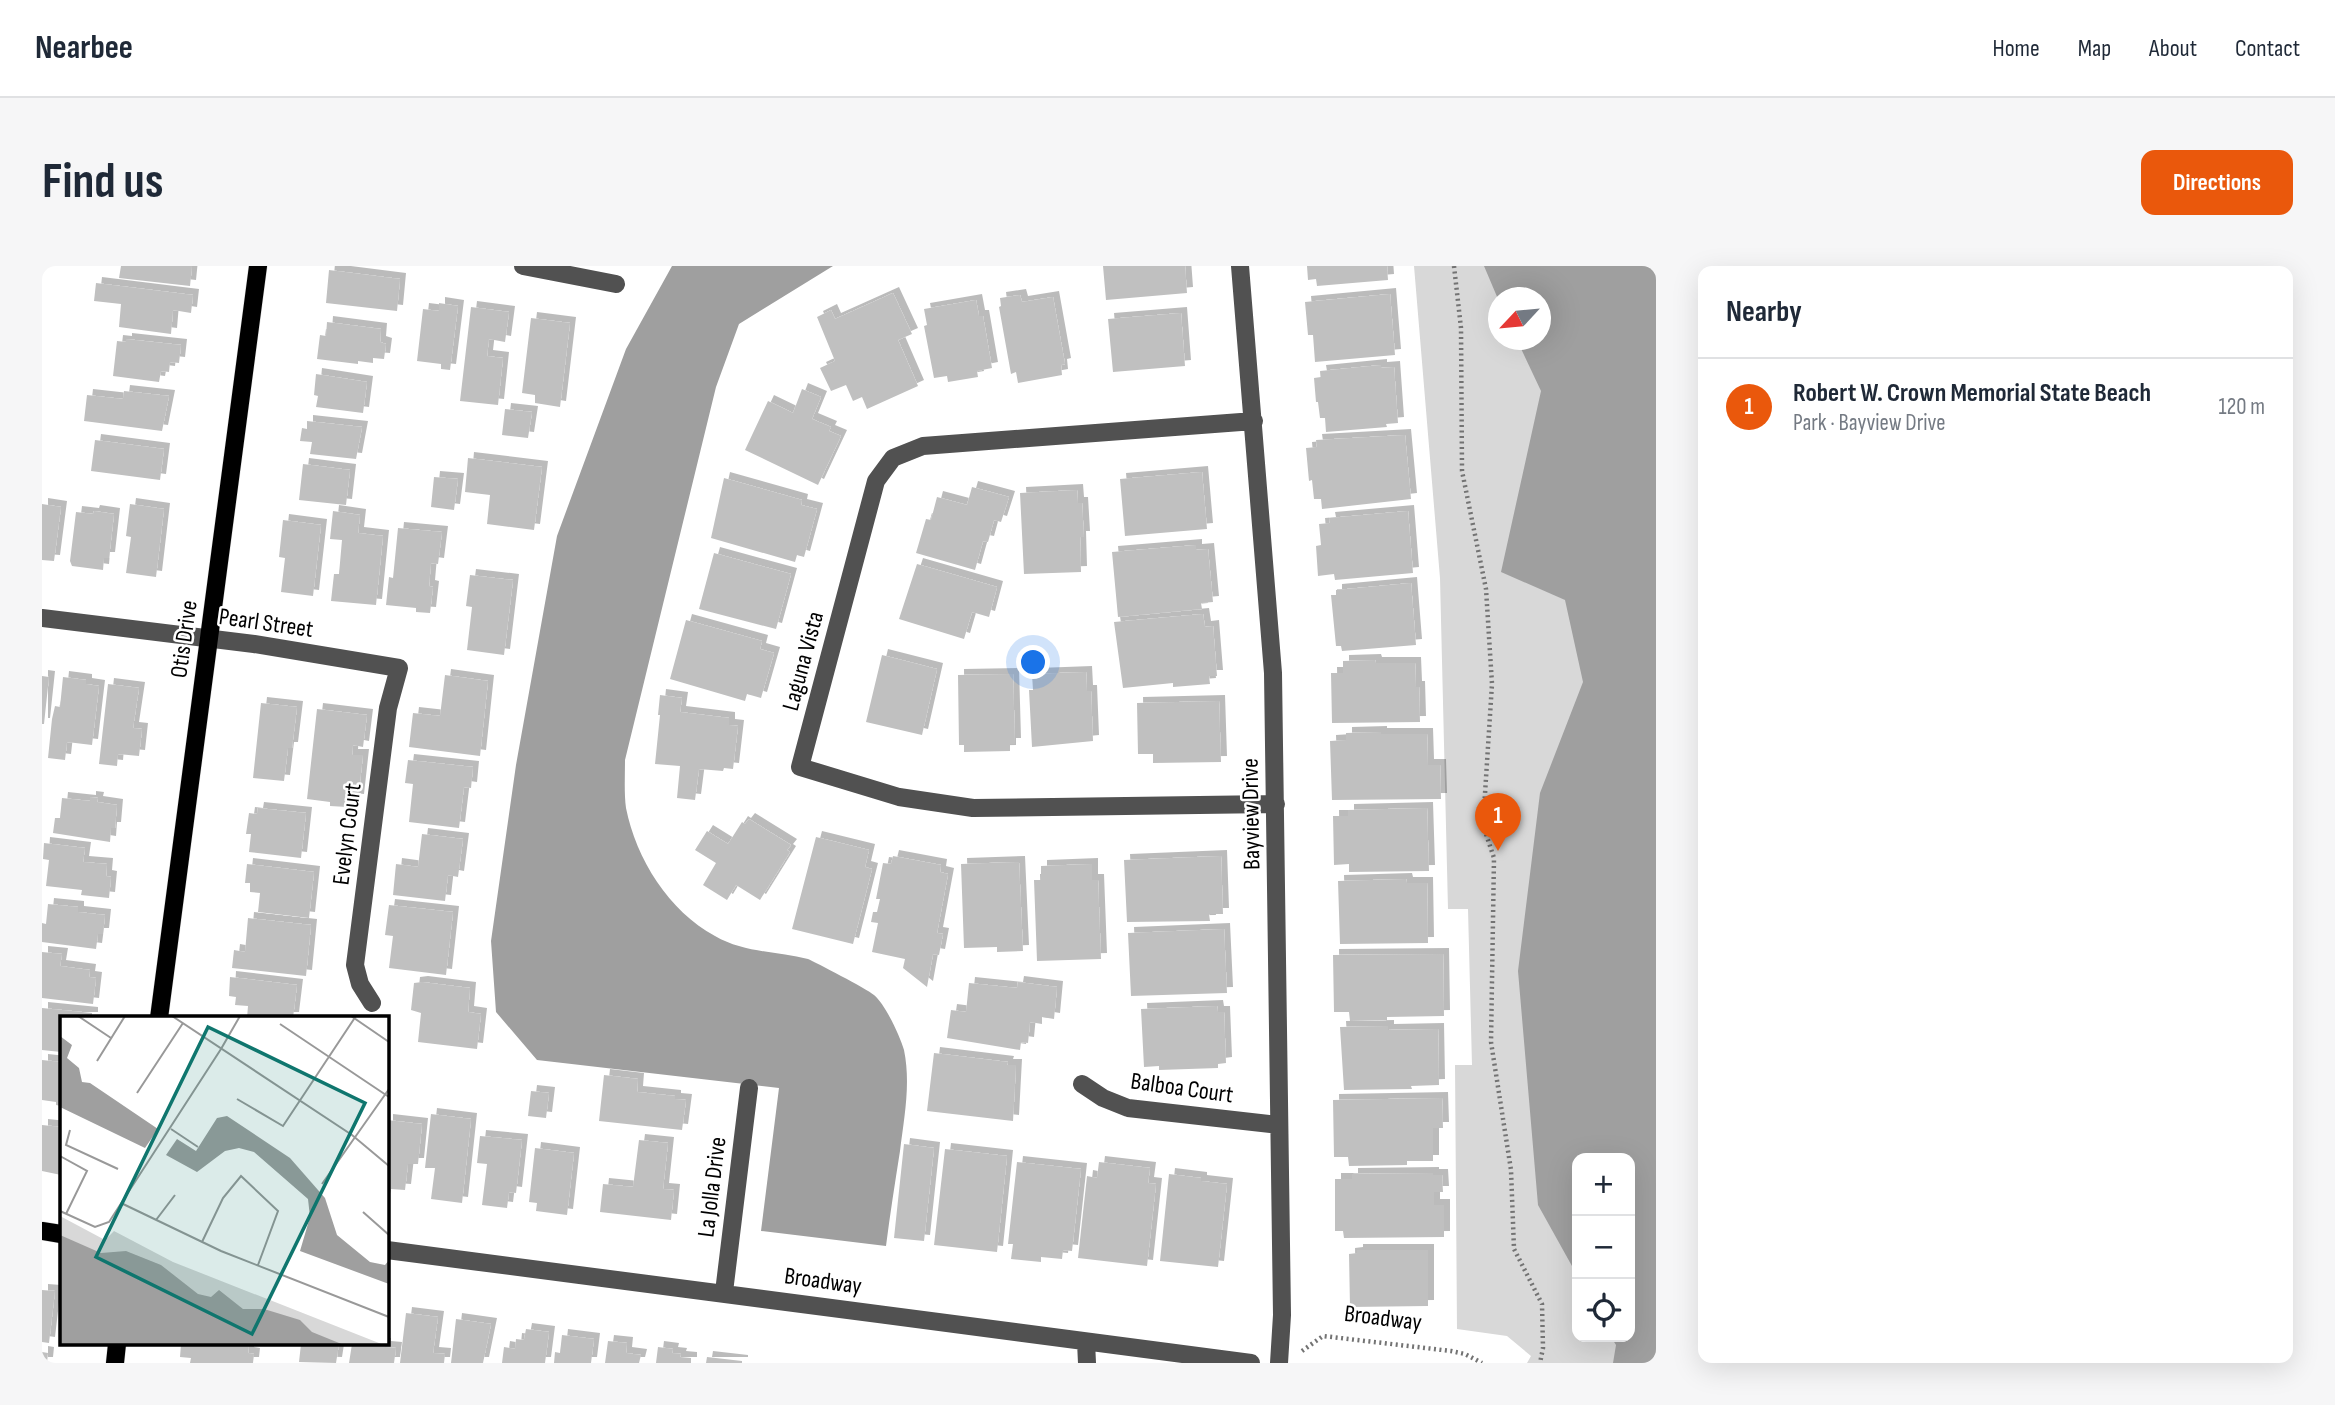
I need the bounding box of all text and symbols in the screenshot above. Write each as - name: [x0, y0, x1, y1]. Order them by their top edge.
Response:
- text: Nearbee: [35, 28, 133, 68]
- text: Home: [1992, 34, 2040, 63]
- text: Map: [2078, 34, 2111, 63]
- text: About: [2149, 34, 2197, 63]
- text: Contact: [2235, 34, 2300, 63]
- button: Directions: [2141, 150, 2293, 215]
- text: Find us: [42, 153, 164, 212]
- north arrow: [1488, 287, 1551, 350]
- text: Nearby: [1726, 294, 1802, 330]
- text: Robert W. Crown Memorial State Beach: [1793, 378, 2151, 409]
- text: 1: [1744, 393, 1754, 421]
- text: 120 m: [2219, 393, 2265, 421]
- text: Park · Bayview Drive: [1793, 409, 1946, 437]
- street label: Otis Drive: [164, 598, 204, 680]
- street label: Pearl Street: [217, 602, 315, 644]
- street label: Laguna Vista: [776, 608, 830, 714]
- your location: [1016, 645, 1050, 679]
- street label: Bayview Drive: [1236, 758, 1266, 870]
- street label: Evelyn Court: [326, 781, 368, 887]
- pin: 1: [1475, 793, 1521, 851]
- inset map: [60, 1016, 388, 1346]
- street label: Balboa Court: [1129, 1066, 1235, 1110]
- street label: La Jolla Drive: [691, 1135, 733, 1239]
- map controls: [1572, 1153, 1635, 1342]
- button: +: [1572, 1153, 1635, 1216]
- button: −: [1572, 1216, 1635, 1279]
- street label: Broadway: [782, 1261, 864, 1301]
- button: locate: [1572, 1279, 1635, 1342]
- street label: Broadway: [1343, 1299, 1423, 1337]

